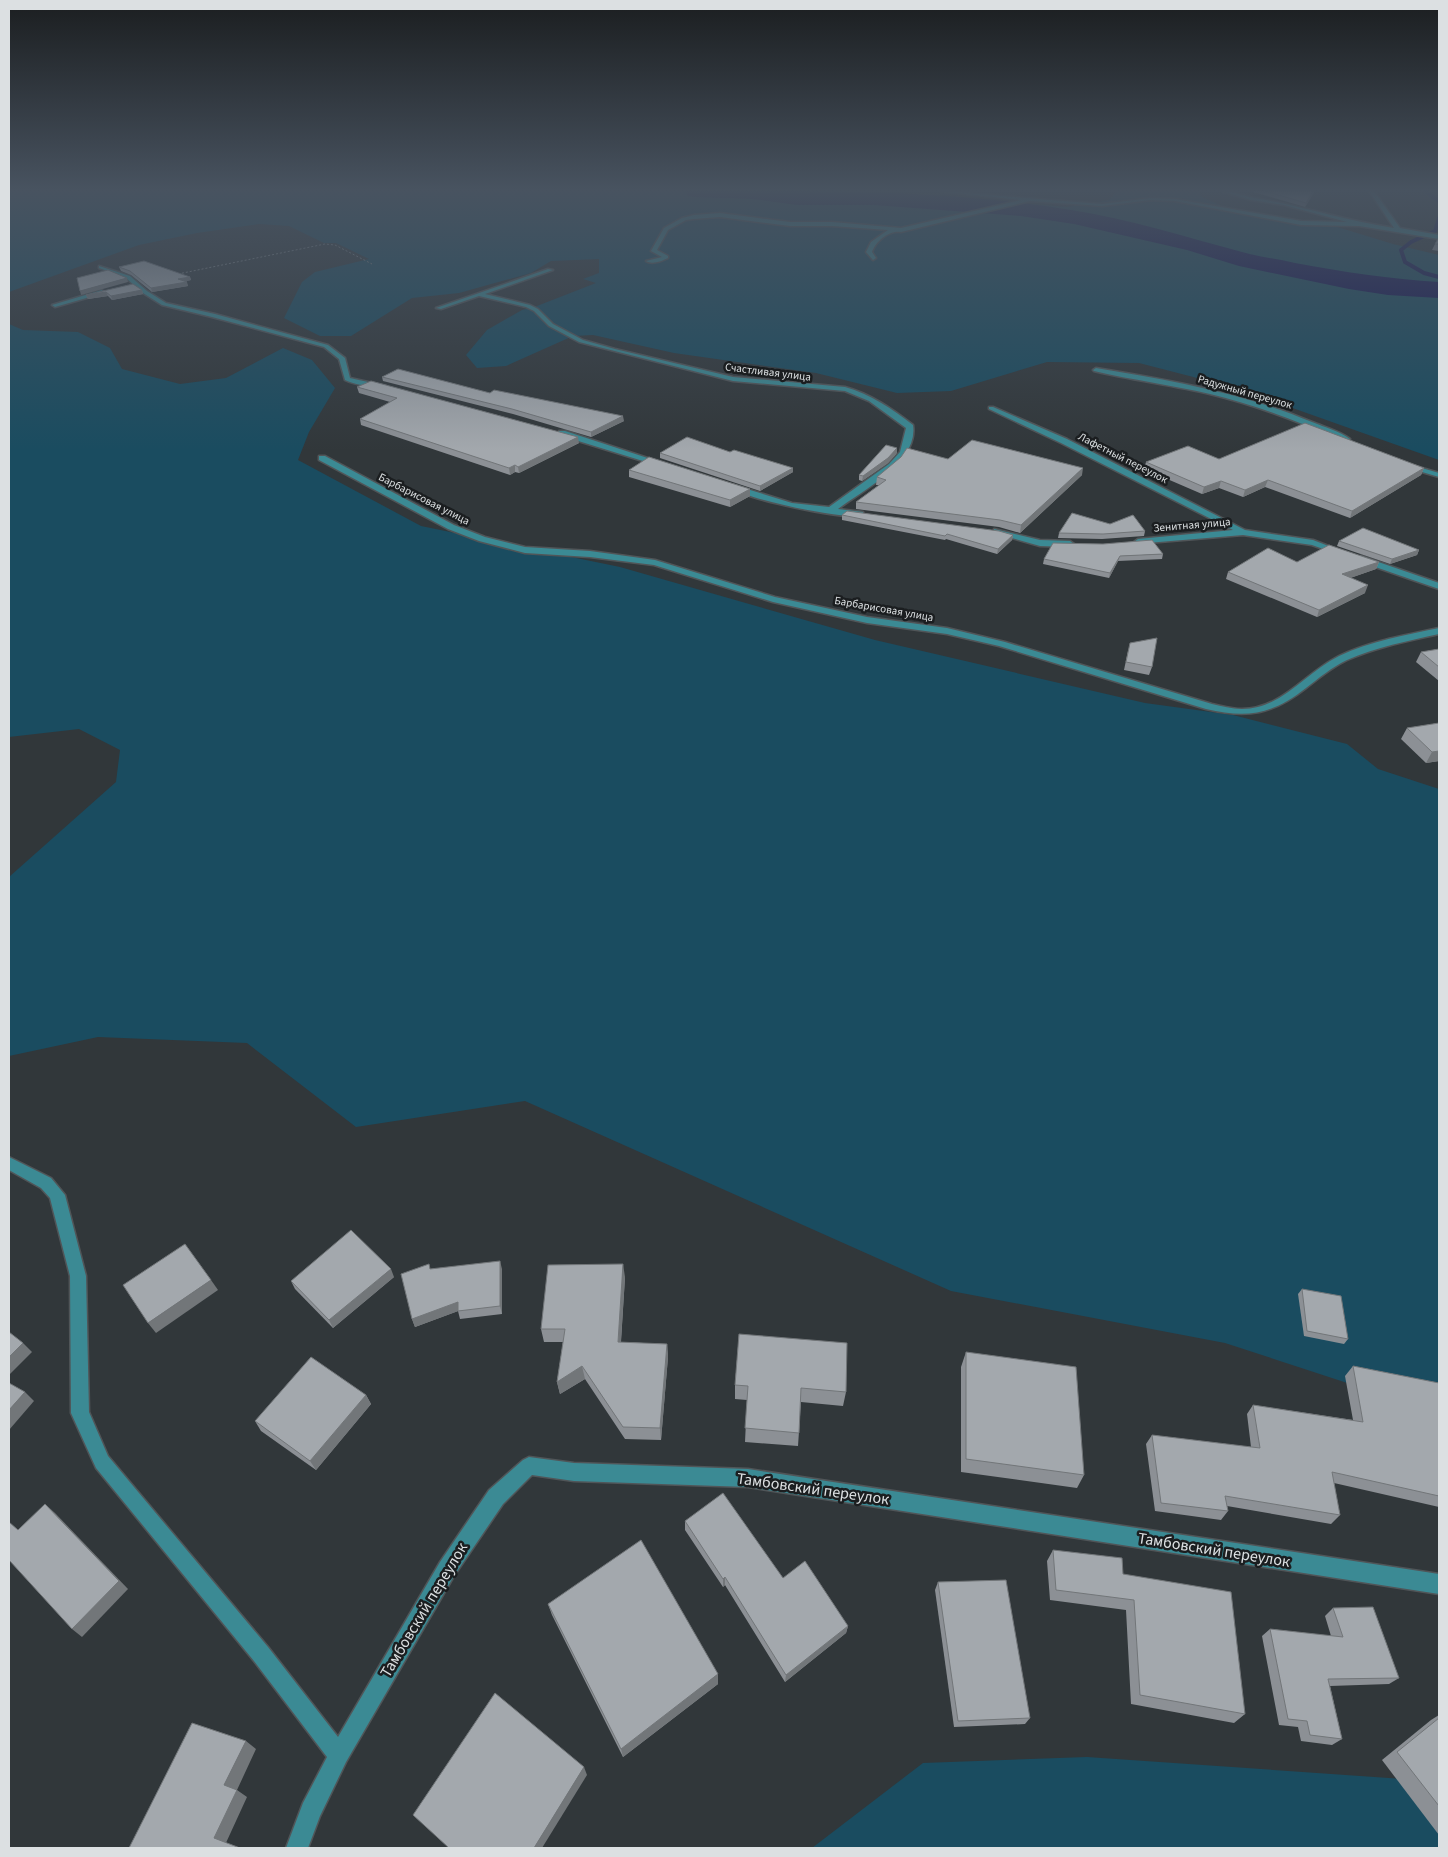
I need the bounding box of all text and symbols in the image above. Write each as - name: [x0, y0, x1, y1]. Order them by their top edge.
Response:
- street label: Счастливая улица: [724, 359, 812, 385]
- street label: Радужный переулок: [1196, 371, 1294, 413]
- street label: Лафетный переулок: [1076, 429, 1171, 487]
- street label: Барбарисовая улица: [376, 470, 472, 528]
- street label: Зенитная улица: [1153, 514, 1231, 536]
- street label: Барбарисовая улица: [833, 593, 935, 625]
- street label: Тамбовский переулок: [735, 1467, 891, 1511]
- street label: Тамбовский переулок: [1136, 1527, 1292, 1573]
- street label: Тамбовский переулок: [375, 1538, 473, 1682]

